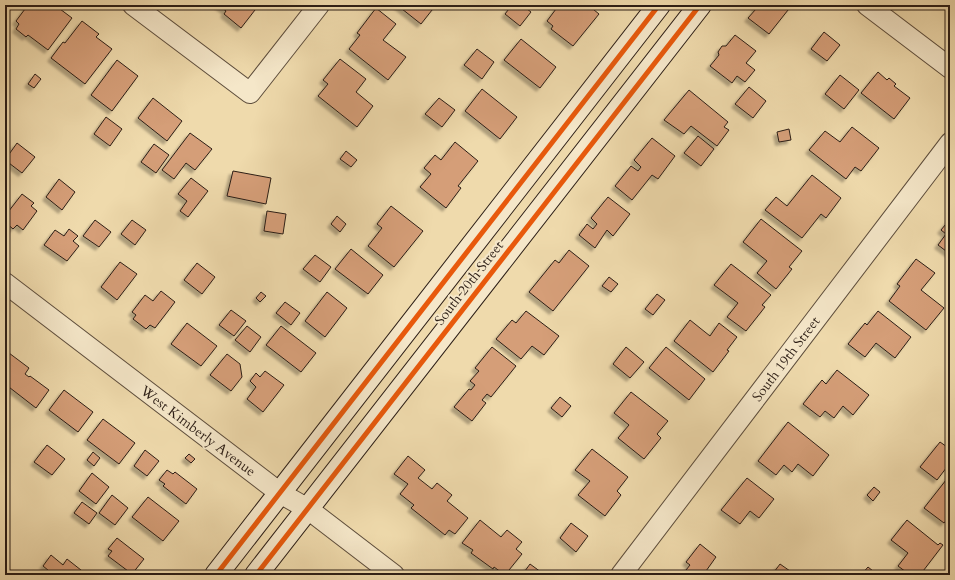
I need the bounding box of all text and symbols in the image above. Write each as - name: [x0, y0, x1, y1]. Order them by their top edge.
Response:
- street label: South 20th Street: [430, 237, 508, 329]
- street label: South 19th Street: [748, 312, 825, 405]
- street label: West Kimberly Avenue: [136, 381, 260, 481]

